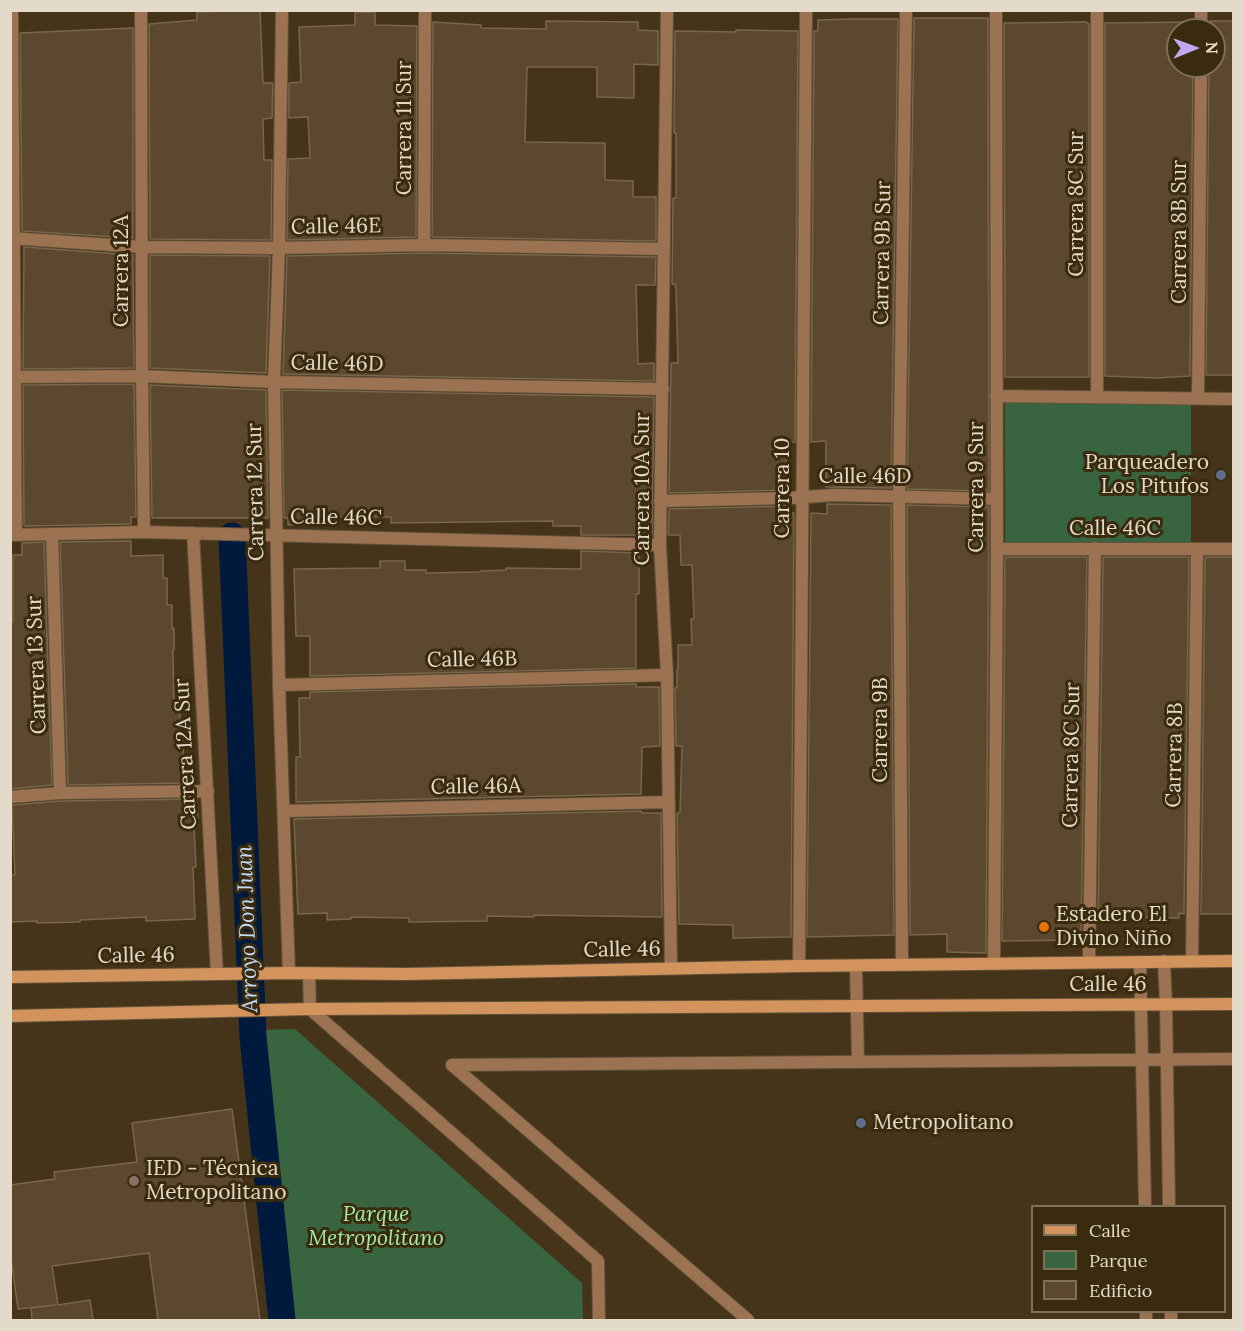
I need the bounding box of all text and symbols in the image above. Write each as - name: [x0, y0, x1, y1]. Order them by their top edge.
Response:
- north arrow: [1166, 18, 1226, 78]
- text: N: [1202, 41, 1222, 54]
- street label: Carrera 11 Sur: [392, 61, 418, 195]
- street label: Carrera 8C Sur: [1064, 131, 1090, 277]
- street label: Carrera 8B Sur: [1167, 160, 1193, 304]
- street label: Carrera 9B Sur: [869, 181, 897, 325]
- street label: Calle 46E: [291, 214, 381, 240]
- street label: Carrera 12A: [109, 215, 135, 327]
- street label: Calle 46D: [290, 351, 384, 377]
- street label: Carrera 10A Sur: [630, 412, 656, 566]
- street label: Carrera 9 Sur: [964, 421, 990, 553]
- street label: Carrera 12 Sur: [242, 423, 270, 561]
- street label: Carrera 10: [770, 438, 796, 538]
- place label: Parqueadero Los Pitufos: [1085, 450, 1209, 500]
- street label: Calle 46D: [818, 464, 912, 490]
- marker: Parqueadero Los Pitufos: [1214, 468, 1228, 482]
- street label: Calle 46C: [290, 505, 382, 531]
- street label: Calle 46C: [1069, 516, 1161, 542]
- street label: Carrera 13 Sur: [22, 595, 52, 735]
- street label: Calle 46B: [427, 647, 517, 673]
- street label: Carrera 9B: [868, 677, 894, 783]
- street label: Carrera 12A Sur: [169, 678, 203, 830]
- street label: Carrera 8C Sur: [1058, 682, 1086, 828]
- street label: Carrera 8B: [1161, 702, 1189, 808]
- street label: Calle 46A: [431, 774, 521, 800]
- water label: Arroyo Don Juan: [232, 845, 264, 1013]
- place label: Estadero El Divino Niño: [1056, 902, 1172, 952]
- marker: Estadero El Divino Niño: [1037, 920, 1051, 934]
- street label: Calle 46: [583, 937, 661, 963]
- street label: Calle 46: [97, 943, 175, 969]
- street label: Calle 46: [1069, 972, 1147, 998]
- place label: Metropolitano: [873, 1110, 1013, 1136]
- marker: Metropolitano: [854, 1116, 868, 1130]
- place label: IED - Técnica Metropolitano: [146, 1156, 286, 1206]
- marker: IED - Técnica Metropolitano: [127, 1174, 141, 1188]
- park label: Parque Metropolitano: [308, 1202, 444, 1252]
- legend: [1031, 1205, 1226, 1313]
- text: Calle: [1089, 1219, 1130, 1242]
- text: Parque: [1089, 1249, 1148, 1272]
- text: Edificio: [1089, 1279, 1152, 1302]

